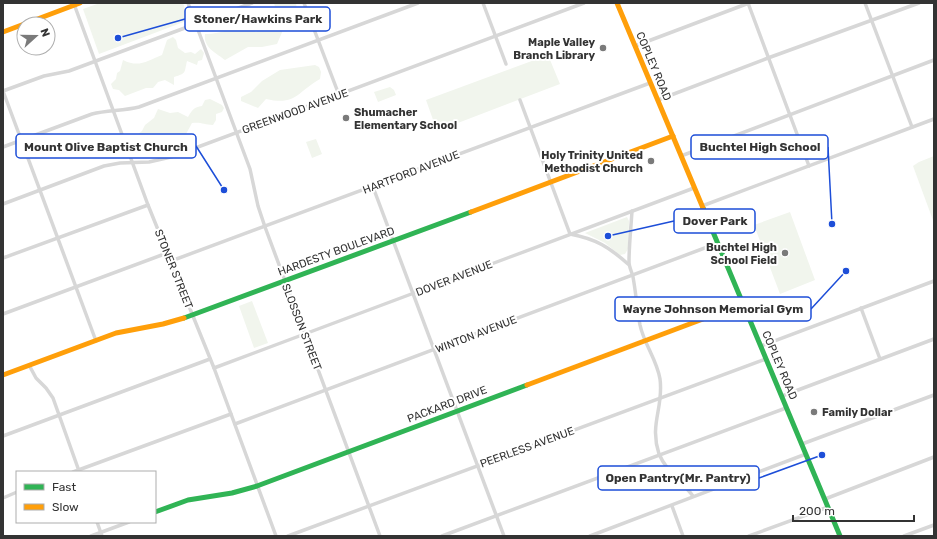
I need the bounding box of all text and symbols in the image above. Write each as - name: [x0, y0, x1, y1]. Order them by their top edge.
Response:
- callout: Stoner/Hawkins Park: [185, 7, 330, 31]
- text: Stoner/Hawkins Park: [194, 12, 322, 26]
- north arrow: [16, 16, 56, 56]
- text: N: [37, 27, 52, 39]
- street label: COPLEY ROAD: [633, 30, 674, 103]
- place label: Maple Valley Branch Library: [513, 36, 595, 62]
- marker: Maple Valley Branch Library: [598, 43, 608, 53]
- street label: GREENWOOD AVENUE: [240, 86, 350, 137]
- place label: Shumacher Elementary School: [354, 106, 457, 132]
- marker: Shumacher Elementary School: [341, 113, 351, 123]
- callout: Mount Olive Baptist Church: [16, 134, 196, 158]
- callout: Buchtel High School: [691, 135, 828, 159]
- text: Mount Olive Baptist Church: [24, 140, 188, 154]
- text: Buchtel High School: [700, 140, 820, 154]
- street label: HARTFORD AVENUE: [361, 148, 462, 197]
- place label: Holy Trinity United Methodist Church: [541, 149, 643, 175]
- marker: Holy Trinity United Methodist Church: [646, 156, 656, 166]
- callout: Dover Park: [674, 209, 755, 233]
- text: Dover Park: [682, 214, 748, 228]
- street label: HARDESTY BOULEVARD: [276, 224, 396, 279]
- street label: STONER STREET: [152, 228, 196, 311]
- place label: Buchtel High School Field: [706, 241, 777, 267]
- marker: Buchtel High School Field: [780, 248, 790, 258]
- street label: DOVER AVENUE: [414, 258, 495, 299]
- street label: SLOSSON STREET: [279, 282, 324, 373]
- callout: Wayne Johnson Memorial Gym: [615, 297, 811, 321]
- text: Wayne Johnson Memorial Gym: [623, 302, 803, 316]
- street label: WINTON AVENUE: [434, 313, 519, 356]
- street label: COPLEY ROAD: [759, 329, 800, 402]
- street label: PACKARD DRIVE: [406, 383, 489, 426]
- place label: Family Dollar: [822, 406, 892, 419]
- marker: Family Dollar: [809, 407, 819, 417]
- street label: PEERLESS AVENUE: [478, 424, 576, 471]
- callout: Open Pantry(Mr. Pantry): [598, 466, 759, 490]
- legend: [16, 471, 156, 523]
- text: Open Pantry(Mr. Pantry): [605, 471, 751, 485]
- text: Fast: [52, 480, 76, 494]
- scale bar: [793, 497, 914, 523]
- text: Slow: [52, 500, 79, 514]
- text: 200 m: [799, 504, 835, 518]

